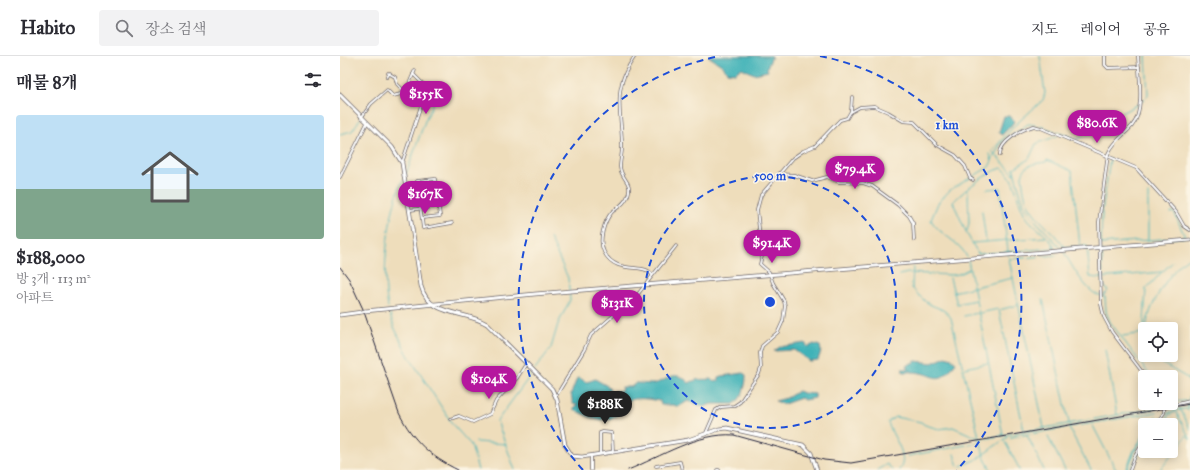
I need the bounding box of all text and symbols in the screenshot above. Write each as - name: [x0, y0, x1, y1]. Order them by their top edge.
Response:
- search box: [99, 10, 379, 46]
- text: Habito: [20, 16, 75, 39]
- icon: search: [113, 17, 135, 39]
- text: 장소 검색: [145, 20, 206, 38]
- text: 지도: [1031, 21, 1058, 38]
- text: 레이어: [1080, 21, 1121, 38]
- text: 공유: [1143, 21, 1170, 38]
- icon: filters: [302, 69, 324, 91]
- text: 매물 8개: [16, 72, 78, 93]
- pin: $155K: [398, 81, 454, 115]
- text: $155K: [409, 86, 443, 102]
- pin: $80.6K: [1064, 110, 1130, 144]
- text: $80.6K: [1077, 115, 1117, 131]
- text: 1 km: [936, 118, 959, 132]
- icon: home: [134, 141, 206, 213]
- pin: $79.4K: [822, 156, 888, 190]
- text: $79.4K: [834, 161, 876, 177]
- text: 500 m: [754, 169, 787, 183]
- pin: $167K: [397, 181, 453, 215]
- text: $167K: [407, 186, 443, 202]
- pin: $91.4K: [739, 230, 805, 264]
- text: $91.4K: [752, 235, 792, 251]
- text: $188,000: [16, 247, 85, 268]
- text: 방 3개 · 113 m²: [16, 271, 91, 287]
- text: 아파트: [16, 290, 54, 306]
- pin: $131K: [589, 290, 645, 324]
- text: $131K: [601, 295, 633, 311]
- centre of rings: [763, 295, 777, 309]
- map controls: [1138, 322, 1178, 458]
- button: locate: [1138, 322, 1178, 362]
- pin: $104K: [461, 366, 517, 400]
- button: +: [1138, 370, 1178, 410]
- text: $104K: [471, 371, 507, 387]
- pin: $188K: [577, 391, 633, 425]
- text: $188K: [587, 396, 623, 412]
- button: −: [1138, 418, 1178, 458]

